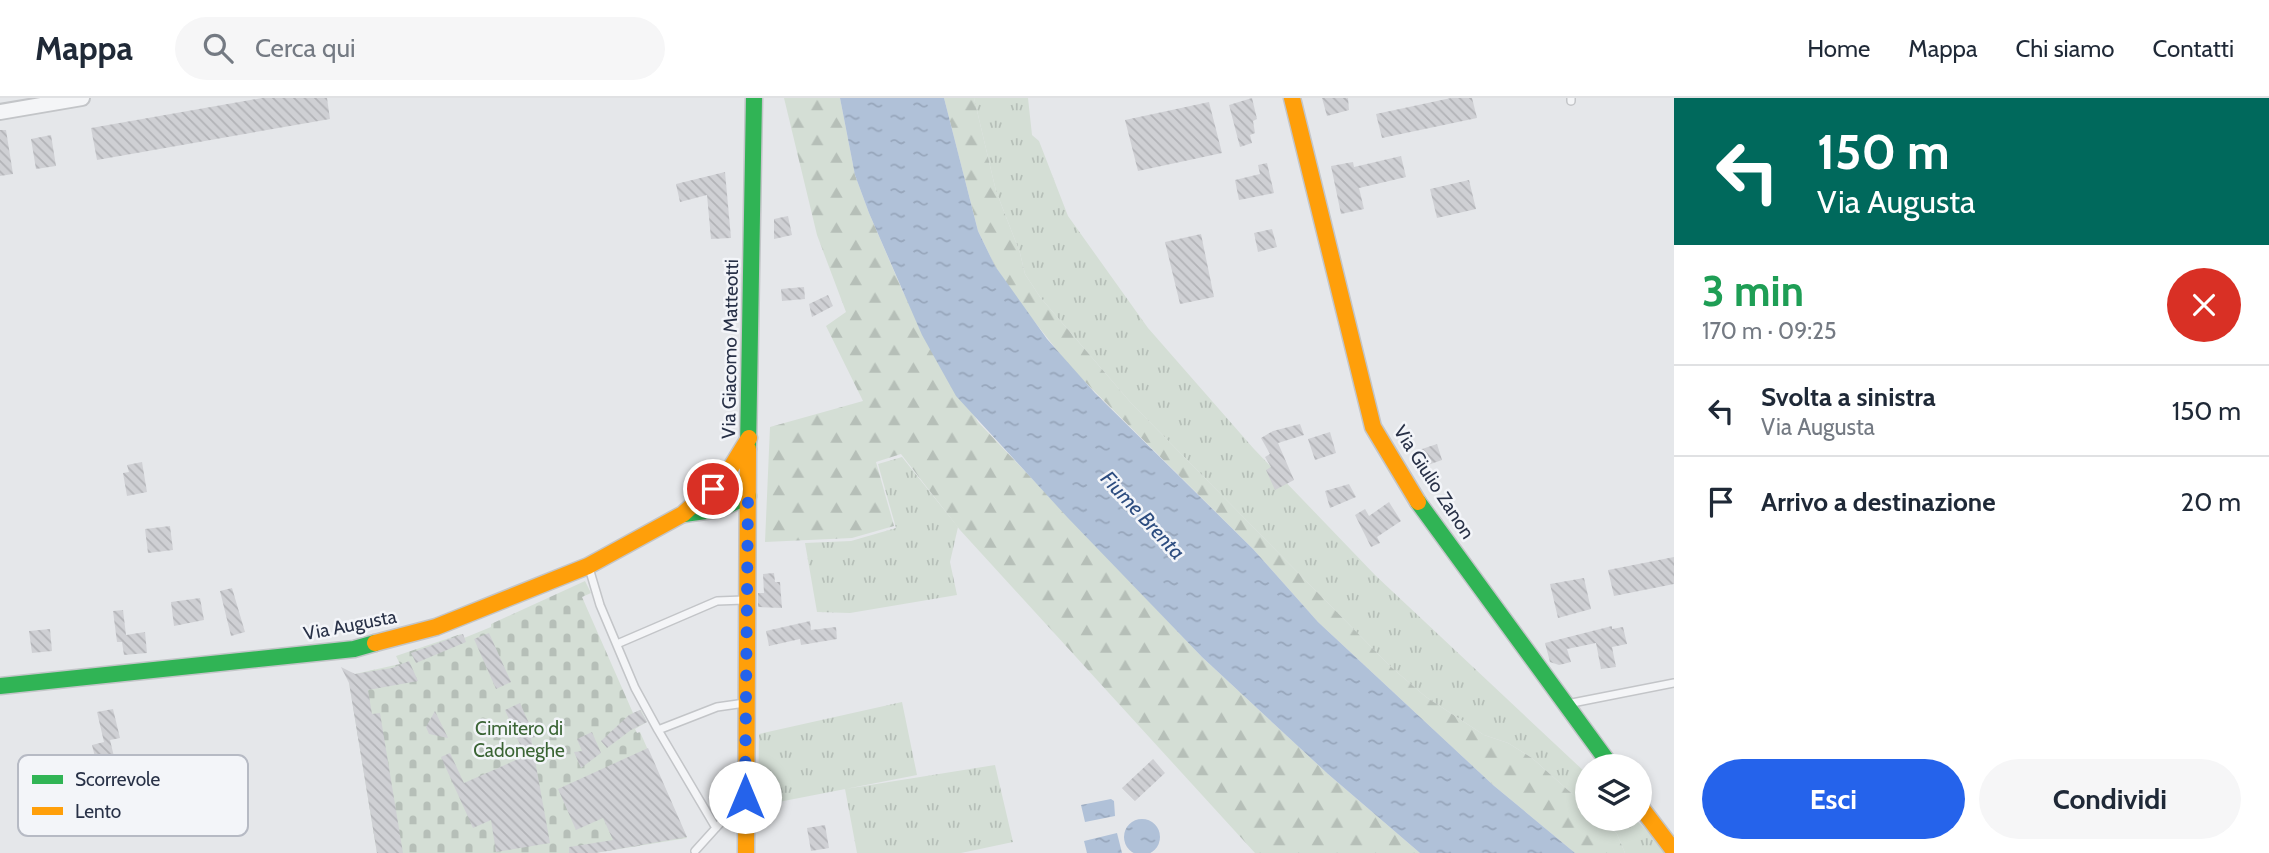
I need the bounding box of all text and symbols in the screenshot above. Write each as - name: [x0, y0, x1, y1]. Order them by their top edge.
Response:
- search box: [175, 17, 665, 80]
- text: Mappa: [35, 28, 133, 68]
- icon: search: [199, 29, 237, 67]
- text: Cerca qui: [255, 32, 356, 64]
- text: Home: [1807, 34, 1870, 63]
- text: Mappa: [1908, 34, 1977, 63]
- text: Chi siamo: [2015, 34, 2114, 63]
- text: Contatti: [2152, 34, 2234, 63]
- text: 150 m: [1817, 122, 1950, 181]
- icon: left: [1702, 126, 1793, 217]
- text: Via Augusta: [1817, 182, 1975, 221]
- street label: Via Giacomo Matteotti: [717, 259, 743, 439]
- text: 3 min: [1702, 265, 1804, 317]
- button: close: [2167, 268, 2241, 342]
- text: 170 m · 09:25: [1702, 317, 1836, 345]
- text: Svolta a sinistra: [1761, 381, 1936, 413]
- icon: left: [1702, 392, 1740, 430]
- text: 150 m: [2172, 395, 2241, 427]
- text: Via Augusta: [1761, 413, 1875, 441]
- street label: Via Giulio Zanon: [1389, 421, 1479, 543]
- pin: [683, 459, 743, 519]
- water label: Fiume Brenta: [1096, 466, 1190, 564]
- icon: arrive: [694, 470, 732, 508]
- icon: arrive: [1702, 483, 1740, 521]
- text: Arrivo a destinazione: [1761, 486, 1996, 518]
- text: 20 m: [2181, 486, 2241, 518]
- street label: Via Augusta: [302, 605, 398, 645]
- park label: Cimitero di Cadoneghe: [473, 717, 565, 762]
- map controls: [1575, 754, 1652, 831]
- button: layers: [1575, 754, 1652, 831]
- legend: [18, 755, 248, 836]
- button: Esci: [1702, 759, 1965, 839]
- button: Condividi: [1979, 759, 2241, 839]
- position arrow: [708, 760, 782, 834]
- text: Scorrevole: [75, 768, 160, 791]
- text: Lento: [75, 800, 121, 823]

